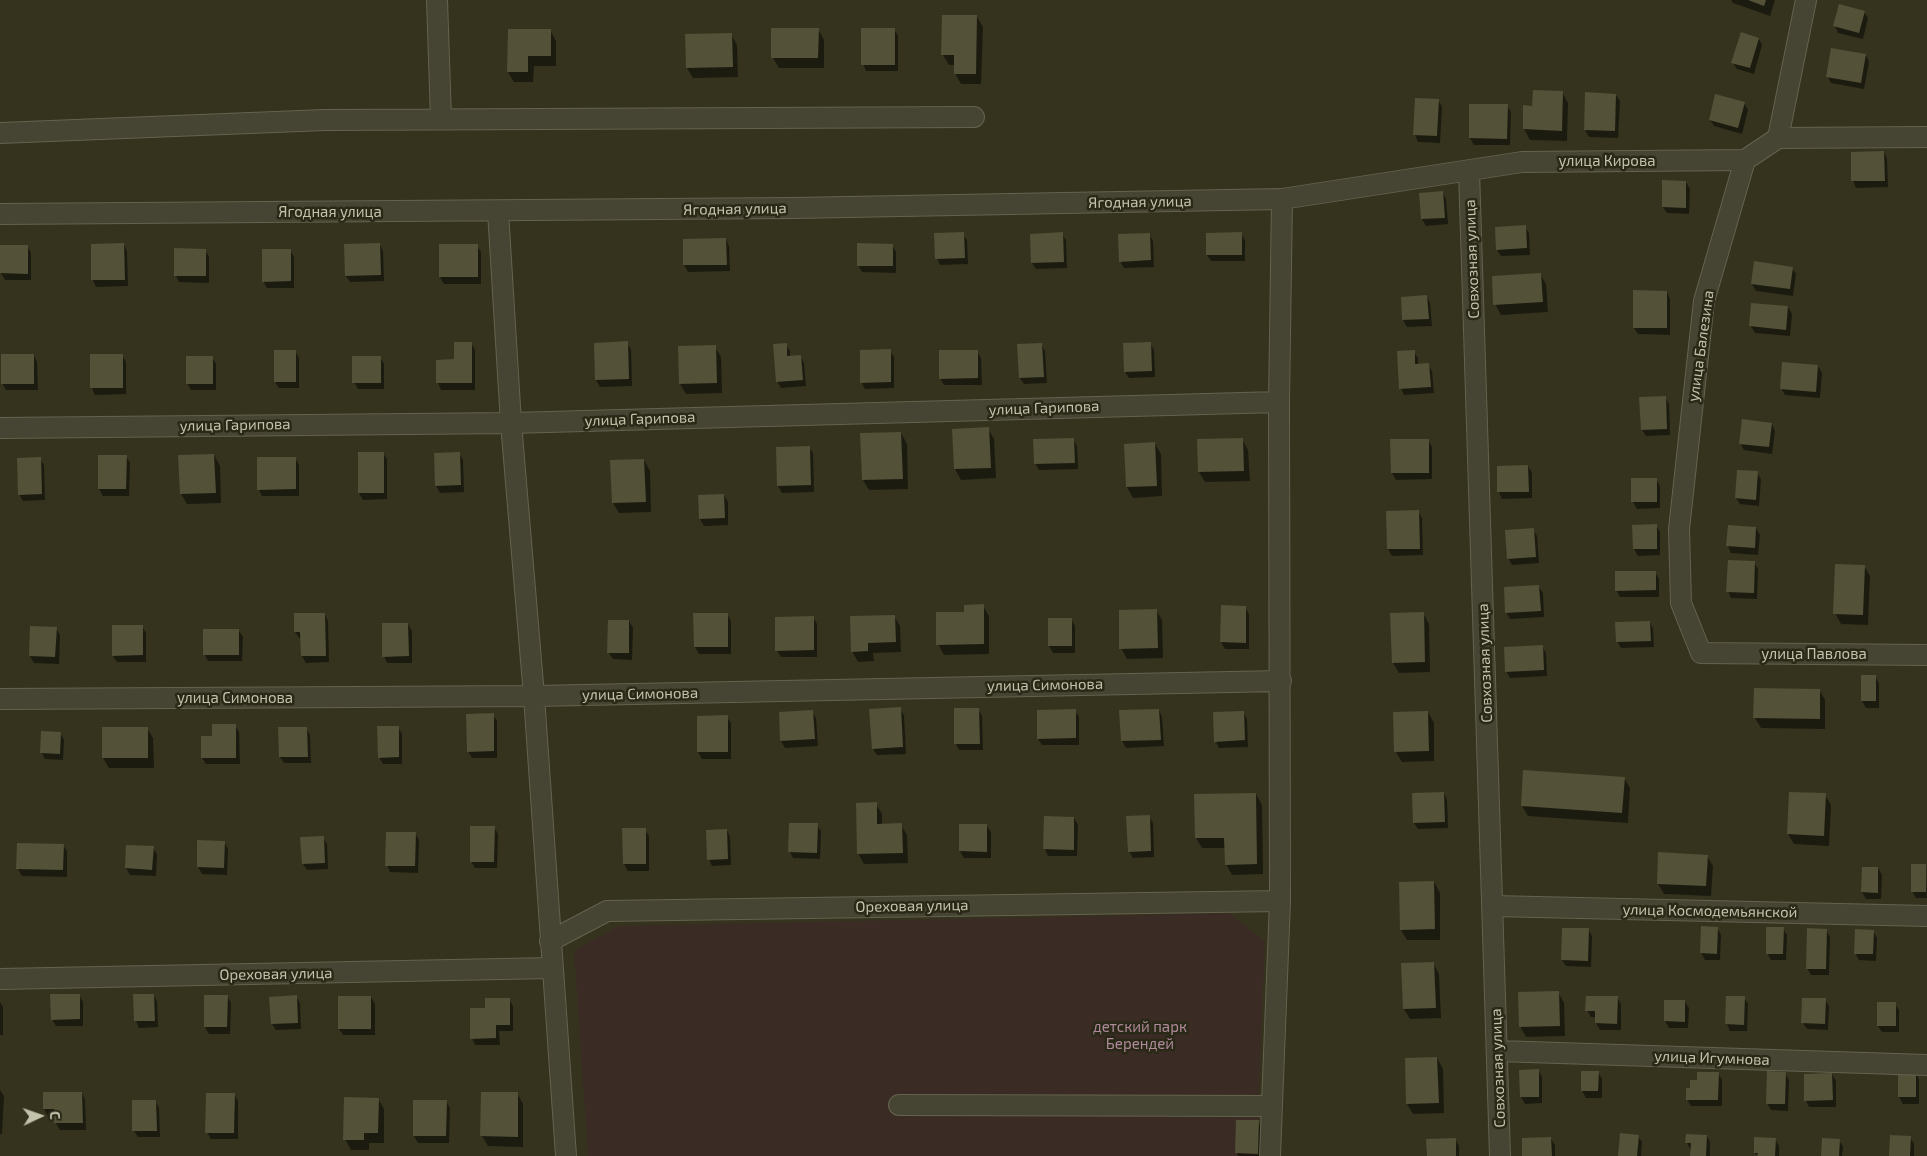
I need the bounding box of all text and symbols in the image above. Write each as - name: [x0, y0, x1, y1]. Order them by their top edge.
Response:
- street label: улица Кирова: [1559, 152, 1655, 170]
- street label: Ягодная улица: [1088, 192, 1192, 212]
- street label: Ягодная улица: [683, 199, 787, 219]
- street label: Совхозная улица: [1461, 199, 1483, 319]
- street label: Ягодная улица: [278, 203, 382, 221]
- street label: улица Балезина: [1684, 289, 1718, 403]
- street label: улица Гарипова: [988, 397, 1100, 419]
- street label: улица Гарипова: [584, 408, 696, 430]
- street label: улица Гарипова: [179, 415, 291, 435]
- street label: Совхозная улица: [1474, 603, 1496, 723]
- street label: улица Павлова: [1761, 645, 1867, 663]
- street label: улица Симонова: [987, 675, 1103, 695]
- street label: улица Симонова: [582, 684, 698, 704]
- street label: улица Симонова: [177, 689, 293, 707]
- street label: Ореховая улица: [855, 896, 969, 916]
- street label: улица Космодемьянской: [1622, 900, 1798, 922]
- street label: Ореховая улица: [219, 964, 333, 984]
- street label: Совхозная улица: [1487, 1008, 1509, 1128]
- park label: детский парк Берендей: [1093, 1018, 1187, 1053]
- street label: улица Игумнова: [1654, 1047, 1770, 1069]
- north arrow: [15, 1091, 65, 1141]
- text: С: [47, 1111, 64, 1120]

